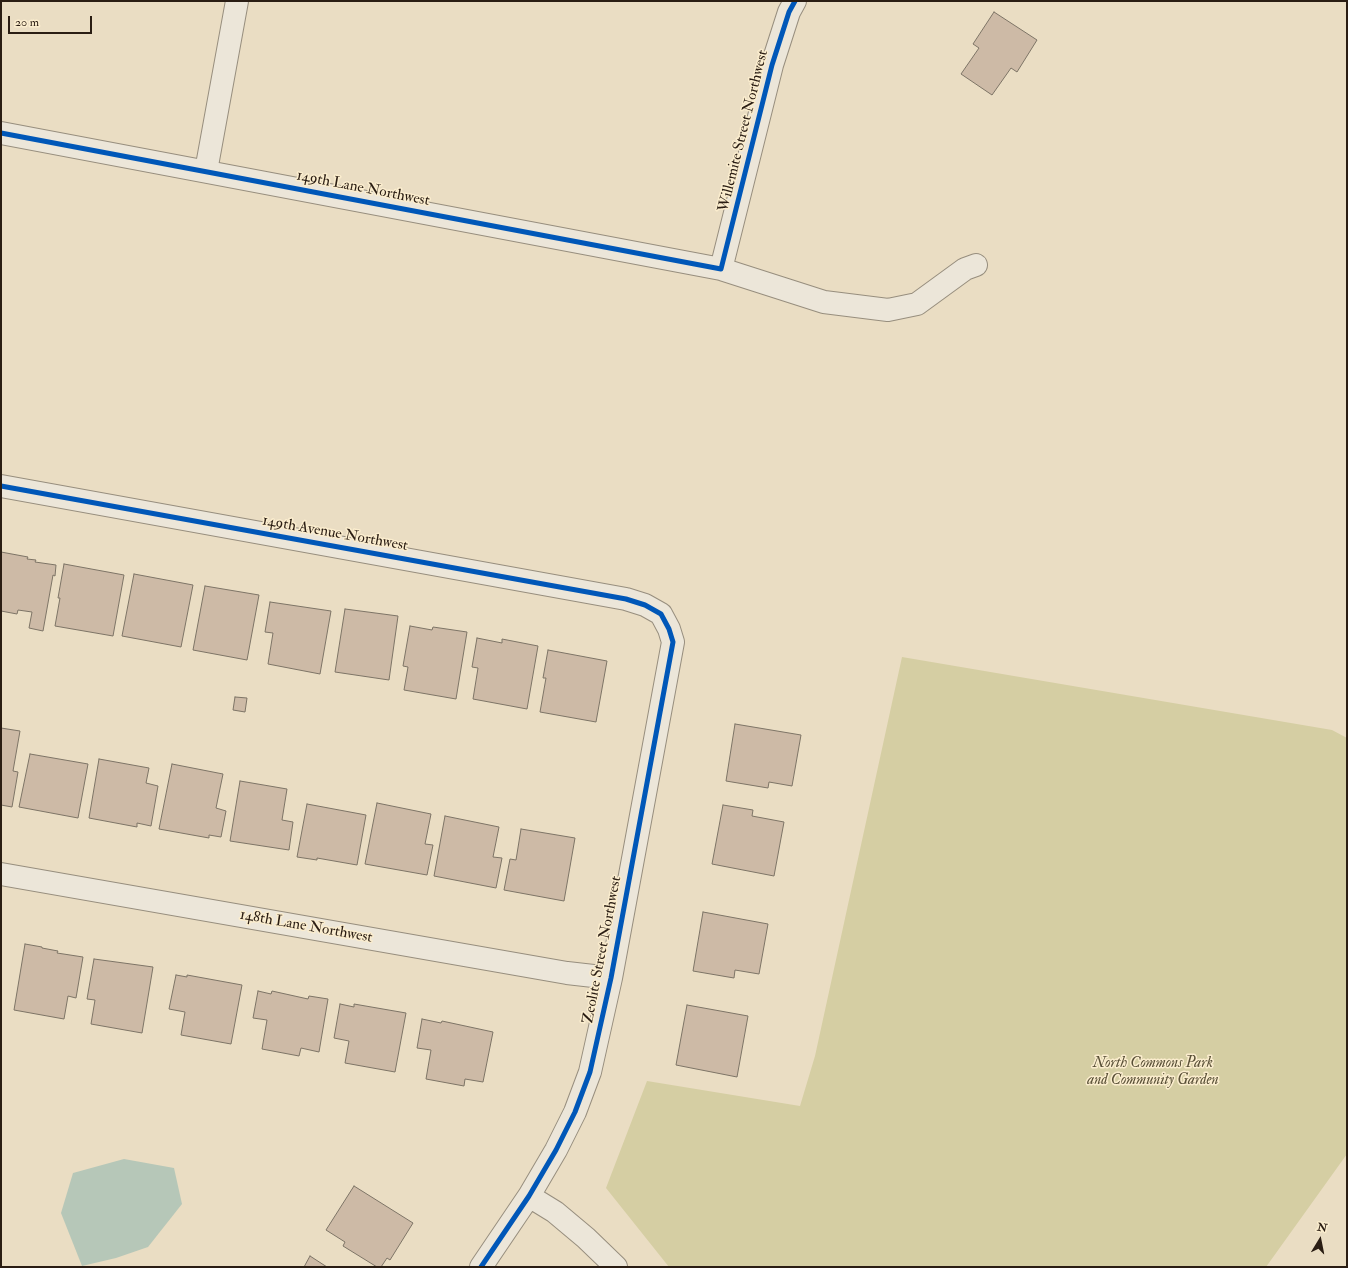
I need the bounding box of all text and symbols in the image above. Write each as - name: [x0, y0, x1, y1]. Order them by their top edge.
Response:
- scale bar: [10, 8, 94, 34]
- text: 20 m: [15, 15, 39, 30]
- street label: Willemite Street Northwest: [715, 48, 773, 214]
- street label: 149th Lane Northwest: [295, 167, 431, 211]
- street label: 149th Avenue Northwest: [261, 512, 409, 556]
- street label: Zeolite Street Northwest: [580, 875, 626, 1025]
- street label: 148th Lane Northwest: [238, 906, 374, 948]
- park label: North Commons Park and Community Garden: [1087, 1055, 1219, 1090]
- north arrow: [1300, 1220, 1340, 1260]
- text: N: [1316, 1220, 1328, 1235]

